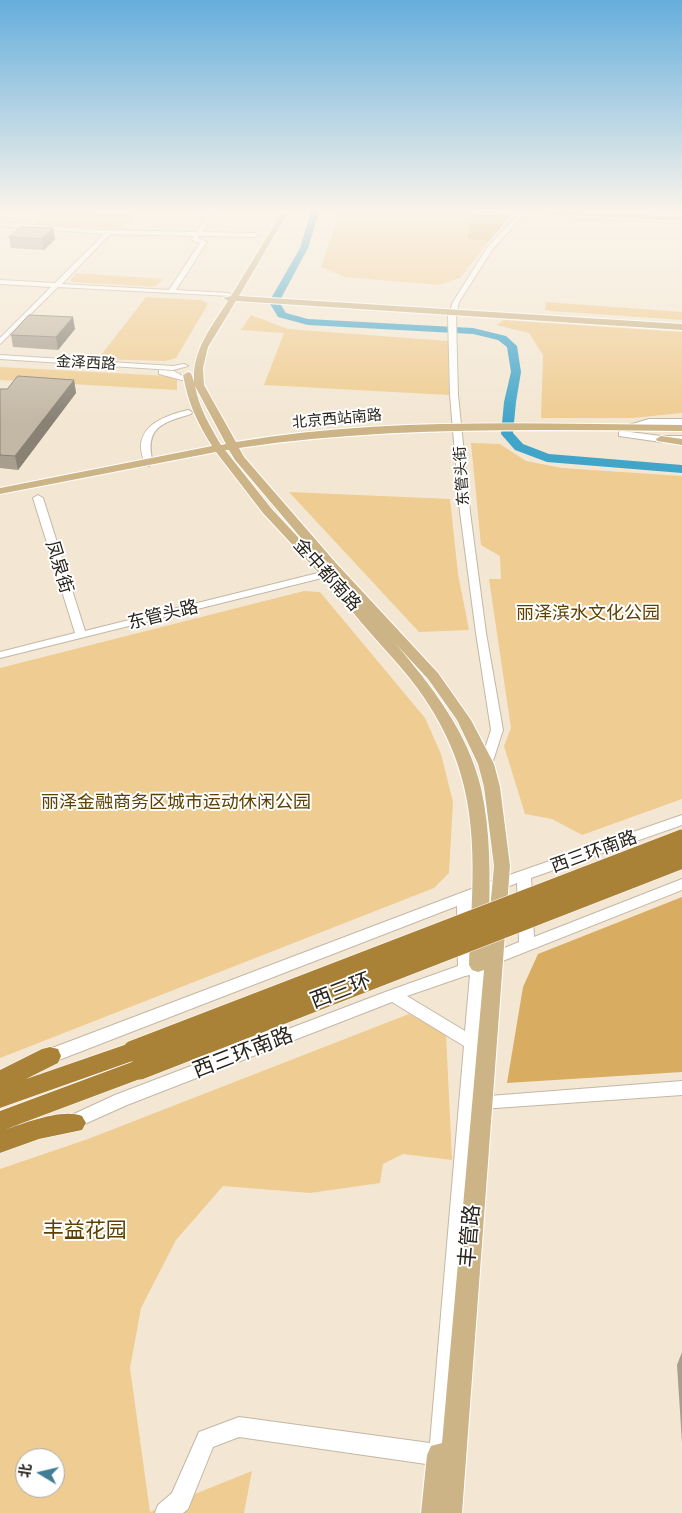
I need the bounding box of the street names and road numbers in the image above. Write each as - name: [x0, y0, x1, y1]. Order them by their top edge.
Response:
- street label: 金泽西路: [56, 352, 116, 374]
- street label: 北京西站南路: [291, 406, 383, 432]
- street label: 东管头街: [451, 445, 473, 507]
- street label: 金中都南路: [289, 534, 365, 616]
- street label: 凤泉街: [41, 538, 77, 596]
- street label: 东管头路: [125, 596, 201, 634]
- street label: 西三环南路: [548, 826, 640, 878]
- street label: 西三环: [307, 968, 375, 1014]
- street label: 西三环南路: [189, 1022, 297, 1084]
- street label: 丰管路: [455, 1204, 485, 1268]

